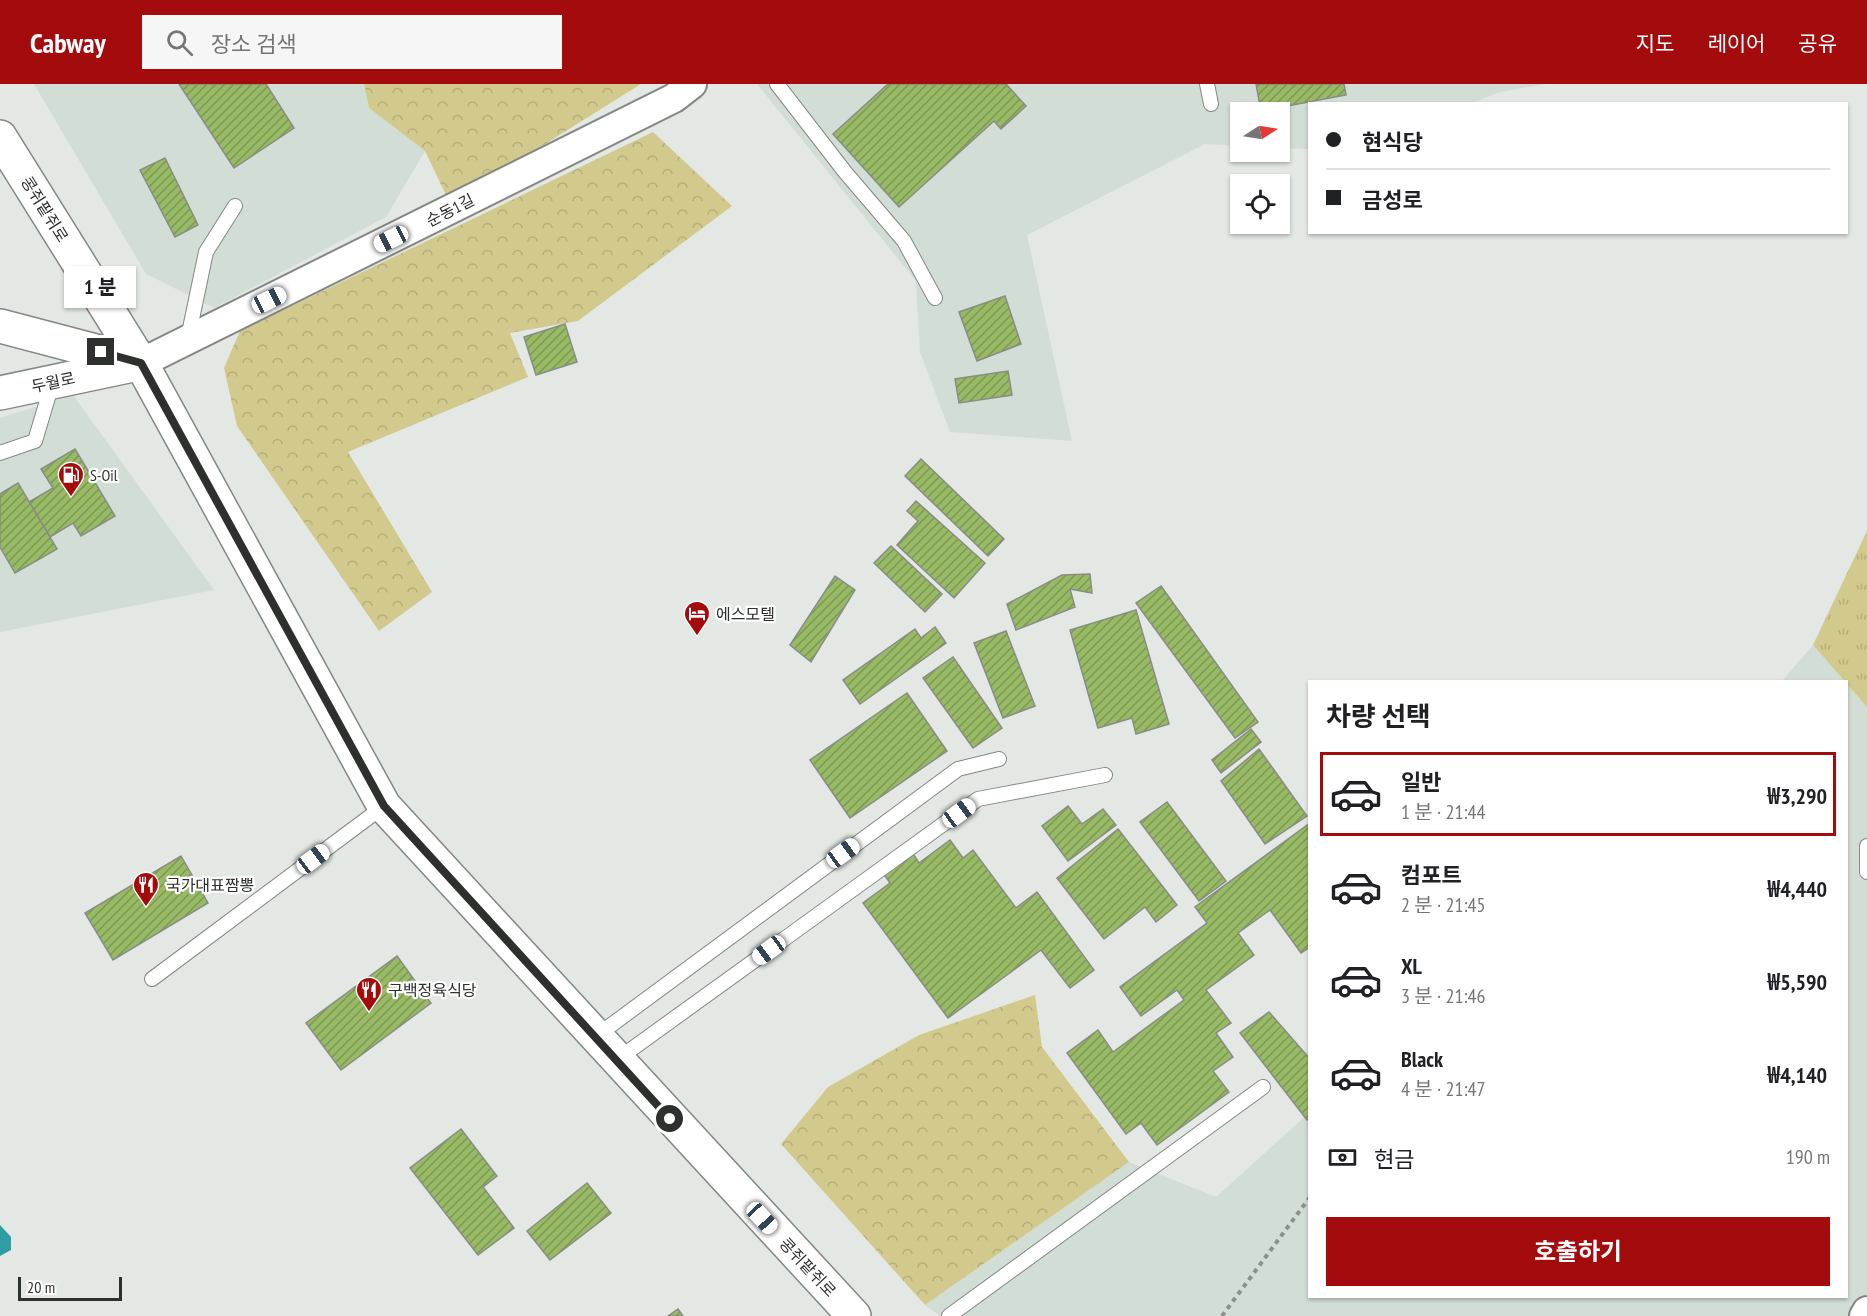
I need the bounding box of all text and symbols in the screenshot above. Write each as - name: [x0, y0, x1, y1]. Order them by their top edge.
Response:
- search box: [142, 15, 562, 69]
- text: Cabway: [30, 24, 106, 61]
- icon: search: [163, 26, 196, 59]
- text: 장소 검색: [211, 30, 296, 58]
- text: 지도: [1636, 30, 1674, 57]
- text: 레이어: [1707, 30, 1765, 57]
- text: 공유: [1798, 30, 1837, 57]
- north arrow: [1230, 102, 1290, 162]
- map controls: [1230, 102, 1290, 234]
- text: 현식당: [1362, 128, 1423, 156]
- street label: 콩쥐팥쥐로: [17, 172, 73, 246]
- button: locate: [1230, 174, 1290, 234]
- text: 금성로: [1362, 186, 1423, 214]
- street label: 순동1길: [423, 189, 477, 231]
- car: [371, 223, 411, 255]
- callout: 1 분: [65, 265, 137, 307]
- text: 1 분: [84, 274, 116, 300]
- car: [249, 284, 289, 316]
- route end: [87, 338, 114, 365]
- street label: 두월로: [29, 368, 77, 396]
- fuel station icon: S-Oil: [56, 460, 86, 498]
- place label: S-Oil: [90, 465, 118, 485]
- hotel icon: 에스모텔: [682, 599, 712, 637]
- place label: 에스모텔: [716, 604, 775, 624]
- text: 차량 선택: [1326, 699, 1431, 733]
- icon: car: [1329, 767, 1383, 821]
- text: 일반: [1401, 768, 1441, 796]
- text: ₩3,290: [1767, 782, 1827, 810]
- car: [939, 795, 979, 831]
- text: 1 분 · 21:44: [1401, 799, 1486, 825]
- car: [823, 835, 863, 871]
- car: [293, 841, 333, 877]
- icon: car: [1329, 860, 1383, 914]
- text: 컴포트: [1401, 861, 1462, 889]
- restaurant icon: 국가대표짬뽕: [131, 870, 161, 908]
- place label: 국가대표짬뽕: [166, 875, 254, 895]
- text: ₩4,440: [1767, 875, 1827, 903]
- text: 2 분 · 21:45: [1401, 892, 1486, 918]
- car: [749, 932, 789, 968]
- text: XL: [1401, 952, 1422, 980]
- icon: car: [1329, 953, 1383, 1007]
- text: ₩5,590: [1767, 968, 1827, 996]
- restaurant icon: 구백정육식당: [354, 975, 384, 1013]
- place label: 구백정육식당: [388, 980, 477, 1000]
- text: 3 분 · 21:46: [1401, 983, 1486, 1009]
- text: Black: [1401, 1045, 1443, 1073]
- icon: car: [1329, 1046, 1383, 1100]
- text: ₩4,140: [1767, 1061, 1827, 1089]
- text: 4 분 · 21:47: [1401, 1076, 1486, 1102]
- route start: [656, 1105, 683, 1132]
- icon: cash: [1326, 1141, 1359, 1174]
- text: 190 m: [1786, 1144, 1830, 1170]
- text: 현금: [1374, 1145, 1414, 1173]
- car: [743, 1199, 781, 1237]
- button: 호출하기: [1326, 1217, 1830, 1286]
- street label: 콩쥐팥쥐로: [776, 1233, 841, 1301]
- scale bar: [18, 1274, 122, 1302]
- text: 20 m: [27, 1277, 55, 1297]

